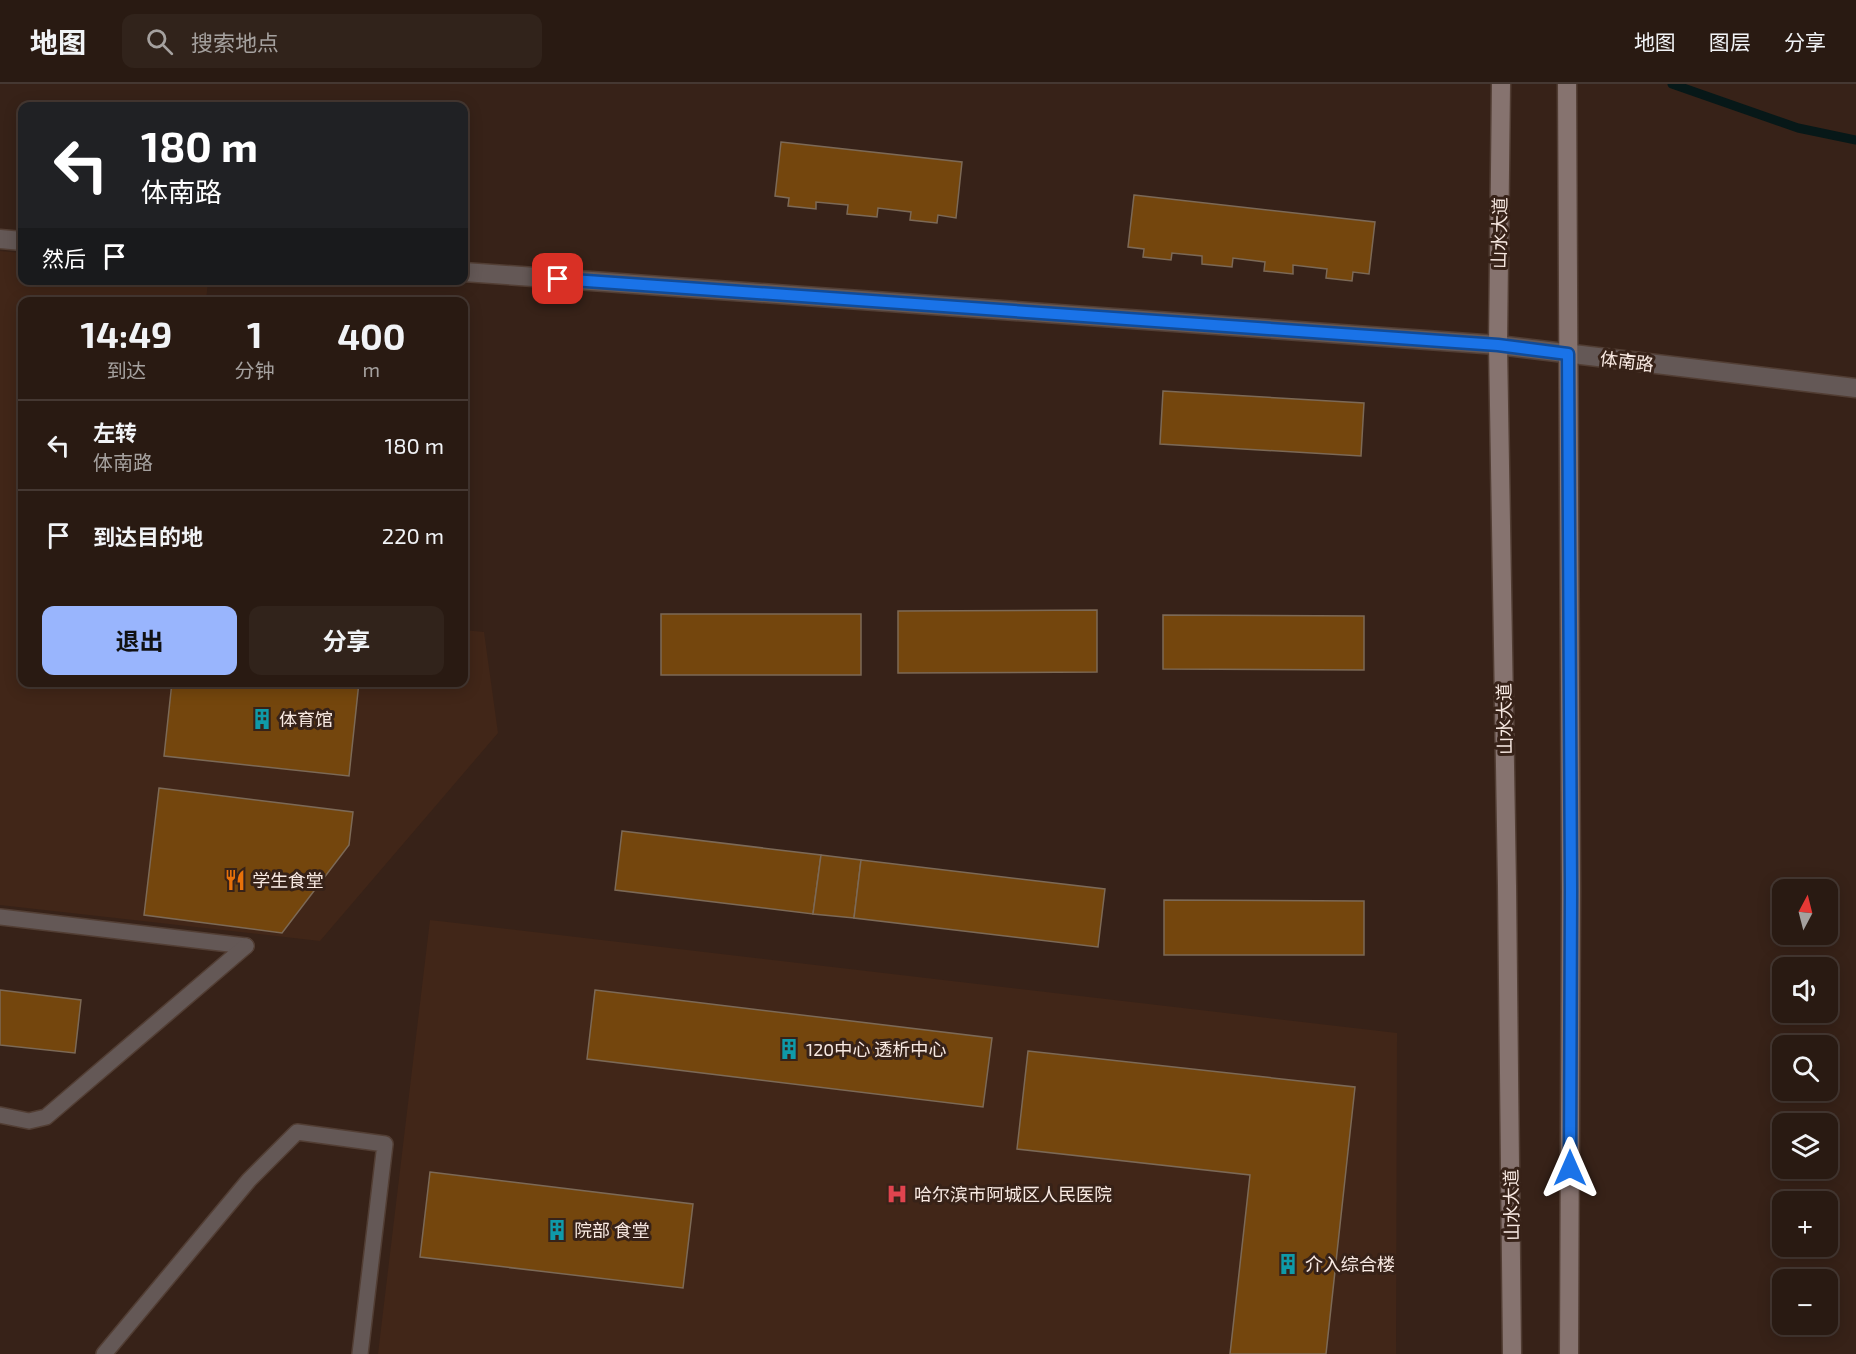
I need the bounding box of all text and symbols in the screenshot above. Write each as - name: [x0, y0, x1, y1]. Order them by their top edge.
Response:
- search box: [122, 14, 542, 68]
- text: 地图: [30, 25, 86, 59]
- icon: search: [143, 25, 176, 58]
- text: 搜索地点: [191, 29, 279, 55]
- text: 地图: [1634, 29, 1676, 54]
- text: 图层: [1709, 29, 1751, 54]
- text: 分享: [1784, 29, 1826, 54]
- text: 180 m: [141, 120, 258, 170]
- icon: left: [42, 126, 120, 204]
- text: 体南路: [141, 175, 222, 207]
- street label: 山水大道: [1487, 197, 1511, 269]
- icon: arrive: [98, 240, 131, 273]
- text: 然后: [42, 245, 86, 271]
- pin: [532, 253, 583, 304]
- icon: arrive: [541, 262, 574, 295]
- text: 14:49: [80, 312, 172, 355]
- text: 1: [247, 312, 263, 355]
- text: 400: [337, 314, 406, 357]
- street label: 体南路: [1599, 347, 1655, 375]
- text: m: [363, 357, 380, 381]
- text: 到达: [106, 358, 146, 382]
- text: 分钟: [235, 358, 275, 382]
- text: 左转: [93, 419, 137, 445]
- icon: left: [42, 429, 75, 462]
- text: 180 m: [384, 432, 444, 458]
- text: 体南路: [93, 450, 153, 474]
- icon: arrive: [42, 519, 75, 552]
- text: 220 m: [382, 522, 444, 548]
- text: 到达目的地: [93, 523, 203, 549]
- button: 退出: [42, 606, 237, 675]
- button: 分享: [249, 606, 444, 675]
- street label: 山水大道: [1492, 683, 1516, 755]
- building icon: 体育馆: [250, 707, 274, 731]
- place label: 体育馆: [279, 708, 333, 730]
- restaurant icon: 学生食堂: [223, 868, 247, 892]
- place label: 学生食堂: [252, 869, 324, 891]
- north arrow: [1772, 879, 1838, 945]
- map controls: [1772, 879, 1838, 1335]
- button: sound: [1772, 957, 1838, 1023]
- button: search: [1772, 1035, 1838, 1101]
- building icon: 120中心 透析中心: [777, 1037, 801, 1061]
- place label: 120中心 透析中心: [806, 1038, 946, 1060]
- button: layers: [1772, 1113, 1838, 1179]
- position arrow: [1538, 1136, 1602, 1200]
- street label: 山水大道: [1499, 1169, 1523, 1241]
- hospital icon: 哈尔滨市阿城区人民医院: [885, 1182, 909, 1206]
- place label: 哈尔滨市阿城区人民医院: [914, 1183, 1112, 1205]
- button: +: [1772, 1191, 1838, 1257]
- building icon: 院部 食堂: [545, 1218, 569, 1242]
- place label: 院部 食堂: [574, 1219, 650, 1241]
- building icon: 介入综合楼: [1276, 1252, 1300, 1276]
- place label: 介入综合楼: [1305, 1253, 1395, 1275]
- button: −: [1772, 1269, 1838, 1335]

